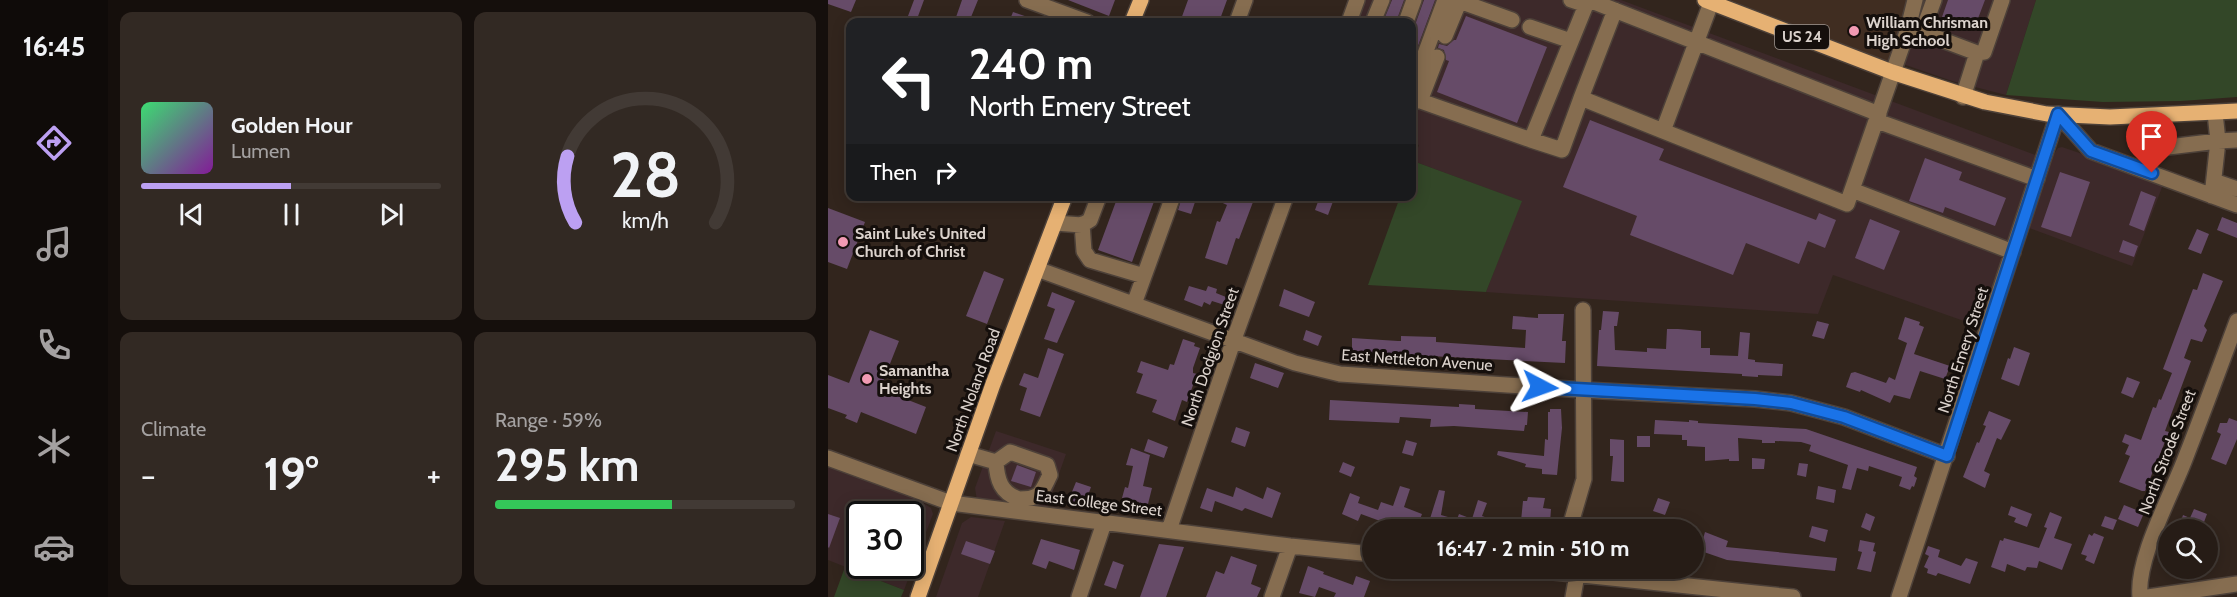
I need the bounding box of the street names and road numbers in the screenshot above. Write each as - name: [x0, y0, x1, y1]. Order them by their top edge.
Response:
- road number: US 24: [1775, 25, 1829, 49]
- street label: North Dodgion Street: [1177, 284, 1243, 429]
- street label: North Emery Street: [1934, 284, 1993, 415]
- street label: North Noland Road: [942, 326, 1004, 454]
- street label: East Nettleton Avenue: [1341, 345, 1493, 375]
- street label: North Strode Street: [2134, 386, 2200, 517]
- street label: East College Street: [1035, 486, 1164, 520]

